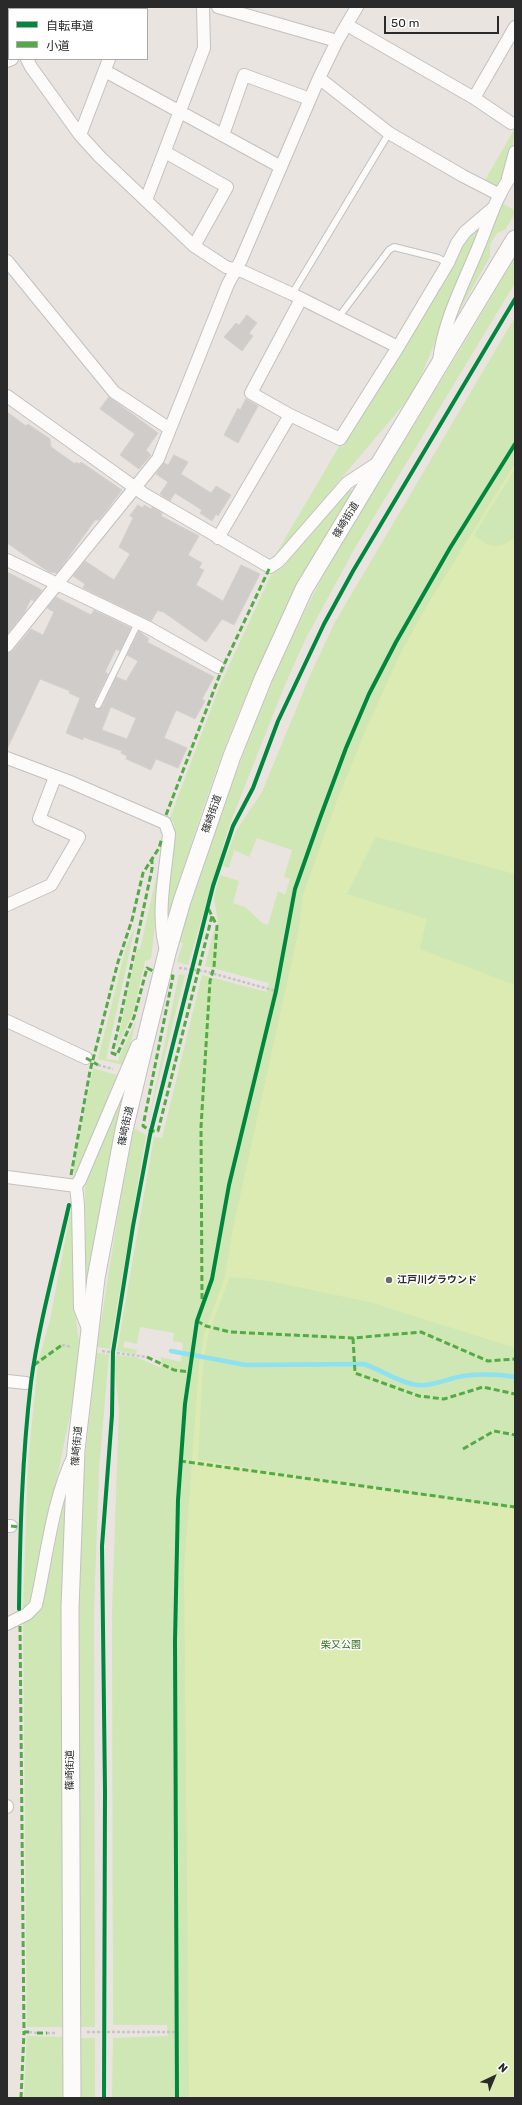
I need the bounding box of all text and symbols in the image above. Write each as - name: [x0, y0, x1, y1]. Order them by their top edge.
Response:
- legend: [8, 8, 148, 60]
- scale bar: [386, 8, 501, 34]
- text: 50 m: [391, 16, 419, 30]
- text: 自転車道: [46, 19, 94, 33]
- text: 小道: [46, 39, 70, 53]
- street label: 篠崎街道: [331, 500, 361, 540]
- street label: 篠崎街道: [200, 793, 224, 835]
- street label: 篠崎街道: [116, 1105, 136, 1147]
- place label: 江戸川グラウンド: [397, 1274, 477, 1286]
- marker: 江戸川グラウンド: [384, 1275, 394, 1285]
- street label: 篠崎街道: [69, 1426, 85, 1466]
- park label: 柴又公園: [321, 1639, 361, 1651]
- street label: 篠崎街道: [64, 1750, 76, 1790]
- north arrow: [474, 2057, 514, 2097]
- text: N: [495, 2061, 510, 2075]

